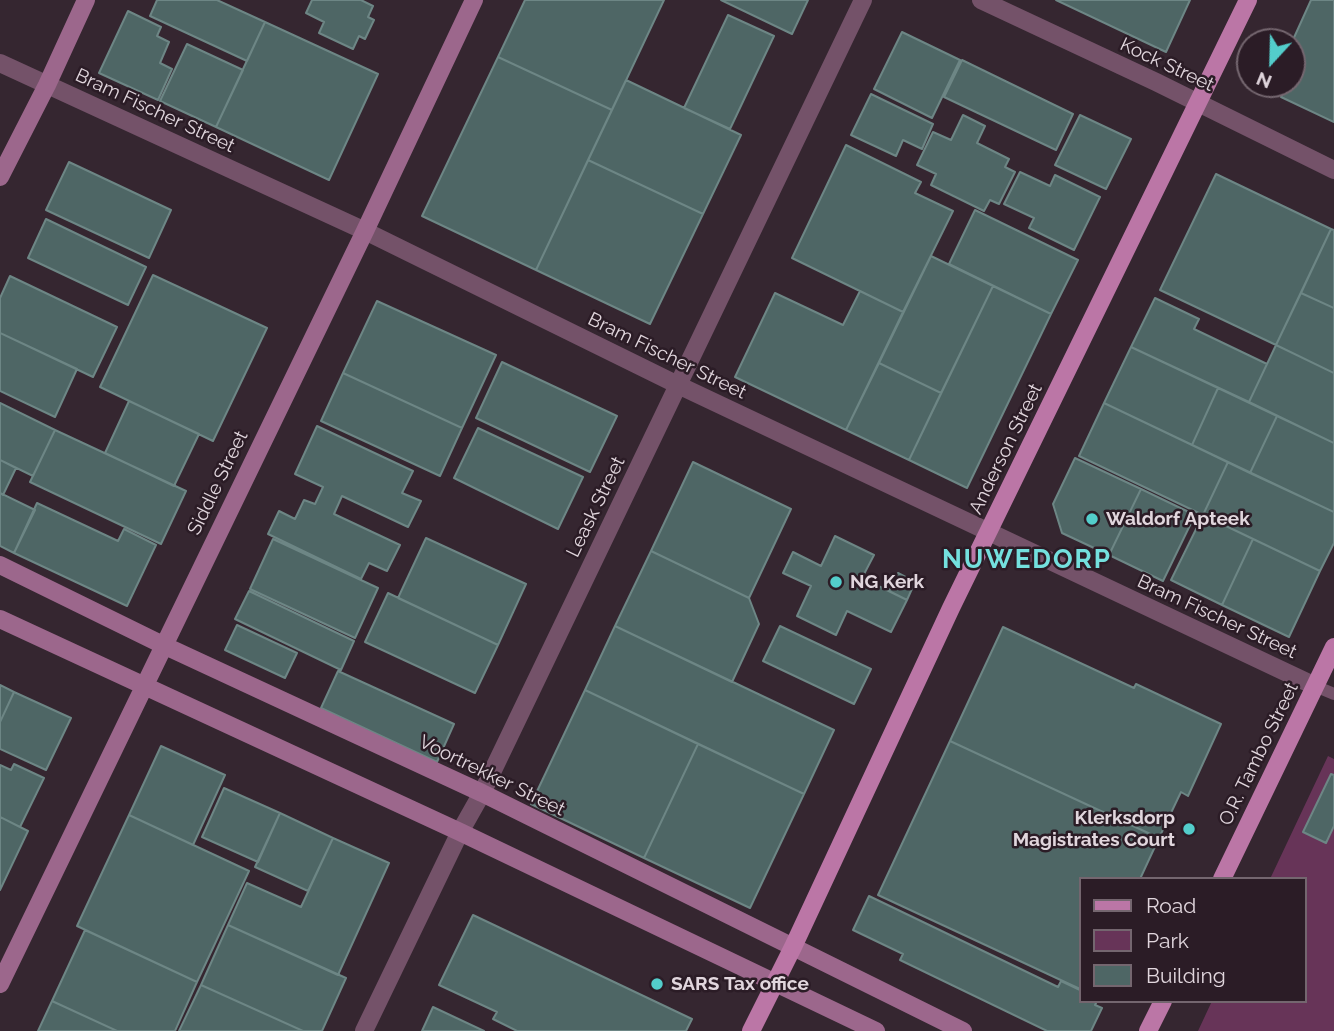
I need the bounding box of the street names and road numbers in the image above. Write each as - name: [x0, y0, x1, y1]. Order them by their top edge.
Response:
- street label: Kock Street: [1116, 33, 1218, 97]
- street label: Bram Fischer Street: [72, 64, 238, 158]
- street label: Bram Fischer Street: [584, 308, 750, 404]
- street label: Anderson Street: [964, 380, 1048, 518]
- street label: Siddle Street: [183, 427, 253, 539]
- street label: Leask Street: [562, 453, 630, 561]
- street label: Bram Fischer Street: [1134, 570, 1300, 664]
- street label: O.R. Tambo Street: [1214, 679, 1304, 829]
- street label: Voortrekker Street: [415, 731, 569, 821]

